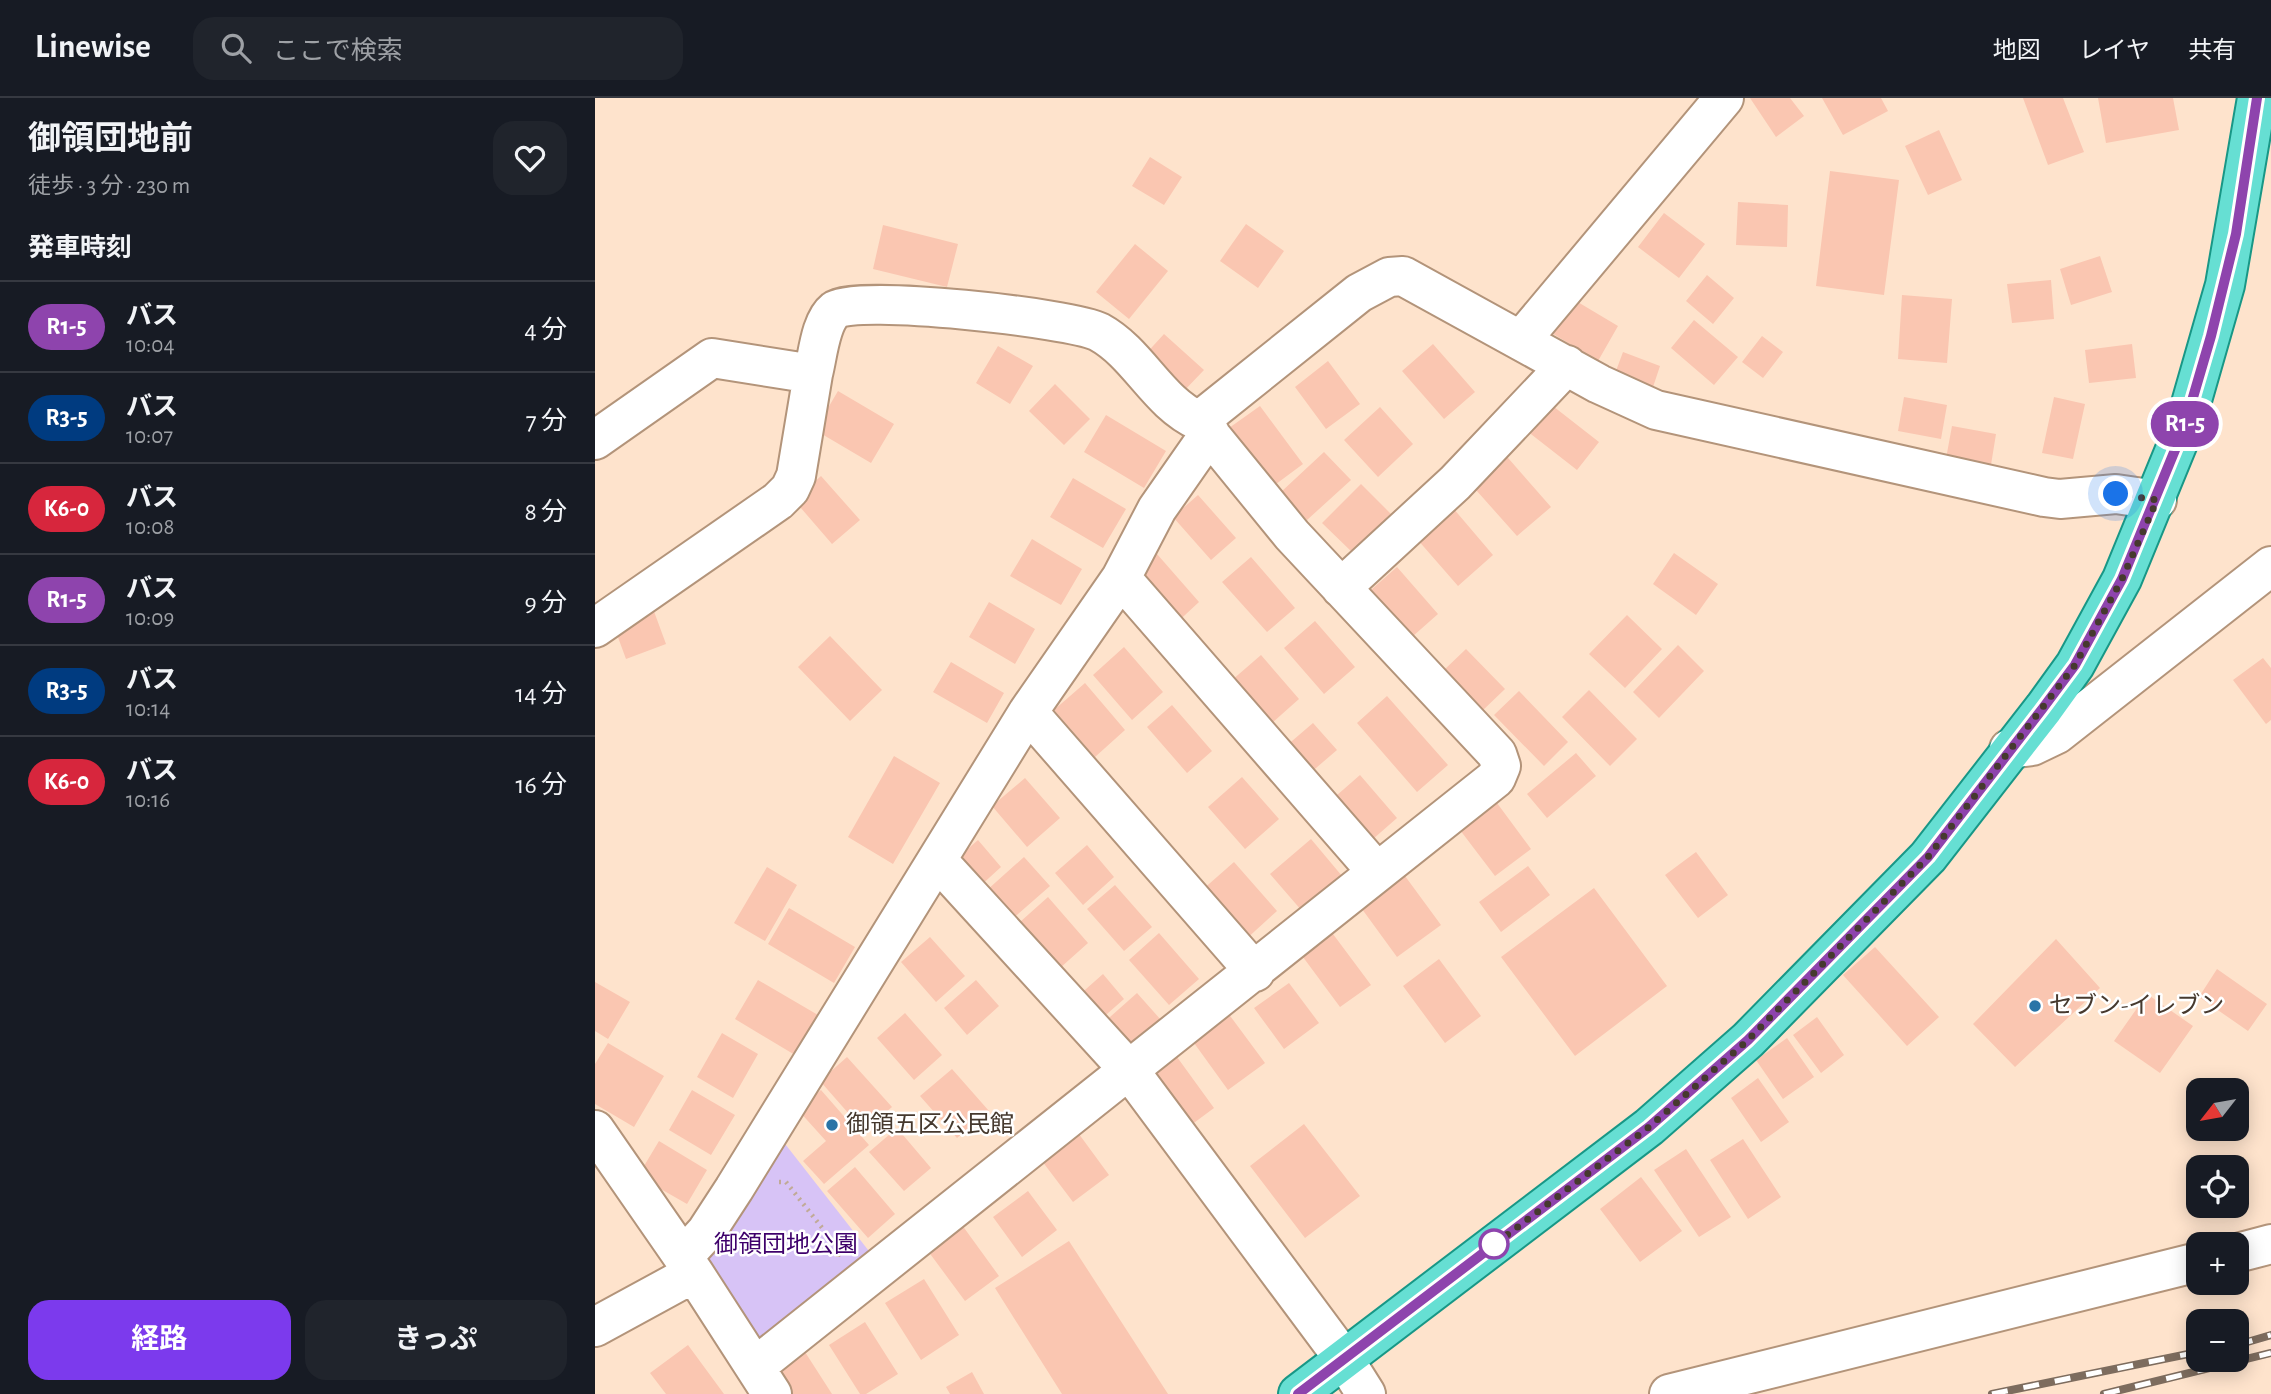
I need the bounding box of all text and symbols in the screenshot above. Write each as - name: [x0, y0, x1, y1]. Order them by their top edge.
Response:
- search box: [193, 17, 683, 80]
- icon: search: [217, 29, 255, 67]
- text: Linewise: [35, 31, 151, 64]
- text: ここで検索: [273, 38, 403, 64]
- text: 地図: [1993, 39, 2041, 63]
- text: レイヤ: [2079, 39, 2150, 63]
- text: 共有: [2188, 39, 2236, 63]
- button: heart: [493, 121, 567, 195]
- text: 御領団地前: [28, 123, 193, 156]
- text: 徒歩 · 3 分 · 230 m: [28, 175, 190, 198]
- text: 発車時刻: [28, 235, 132, 261]
- text: バス: [126, 303, 178, 329]
- text: R1-5: [46, 315, 87, 339]
- text: 4 分: [524, 317, 567, 343]
- text: 10:04: [126, 334, 175, 357]
- text: バス: [126, 394, 178, 420]
- line badge: R1-5: [2136, 401, 2234, 447]
- text: R3-5: [45, 406, 88, 430]
- text: 7 分: [526, 408, 567, 434]
- text: R1-5: [2165, 412, 2205, 436]
- text: 10:07: [126, 425, 173, 448]
- your location: [2098, 476, 2133, 511]
- text: バス: [126, 485, 178, 511]
- text: K6-0: [44, 497, 89, 521]
- text: 8 分: [524, 499, 567, 525]
- text: 10:08: [126, 516, 174, 539]
- text: バス: [126, 576, 178, 602]
- text: R1-5: [46, 588, 87, 612]
- text: 9 分: [524, 590, 567, 616]
- text: 10:09: [126, 607, 174, 630]
- text: バス: [126, 667, 178, 693]
- text: R3-5: [45, 679, 88, 703]
- text: 14 分: [515, 681, 567, 707]
- text: 10:14: [126, 698, 170, 721]
- text: バス: [126, 758, 178, 784]
- text: K6-0: [44, 770, 89, 794]
- text: 16 分: [516, 772, 567, 798]
- text: 10:16: [126, 789, 170, 812]
- place label: セブン-イレブン: [2049, 992, 2224, 1018]
- marker: セブン-イレブン: [2027, 998, 2043, 1014]
- north arrow: [2186, 1078, 2249, 1141]
- map controls: [2186, 1078, 2249, 1372]
- place label: 御領五区公民館: [846, 1111, 1014, 1137]
- marker: 御領五区公民館: [824, 1117, 840, 1133]
- button: locate: [2186, 1155, 2249, 1218]
- unlabelled marker: [1479, 1229, 1509, 1259]
- park label: 御領団地公園: [714, 1231, 858, 1257]
- button: +: [2186, 1232, 2249, 1295]
- button: 経路: [28, 1300, 291, 1380]
- button: きっぷ: [305, 1300, 567, 1380]
- button: −: [2186, 1309, 2249, 1372]

